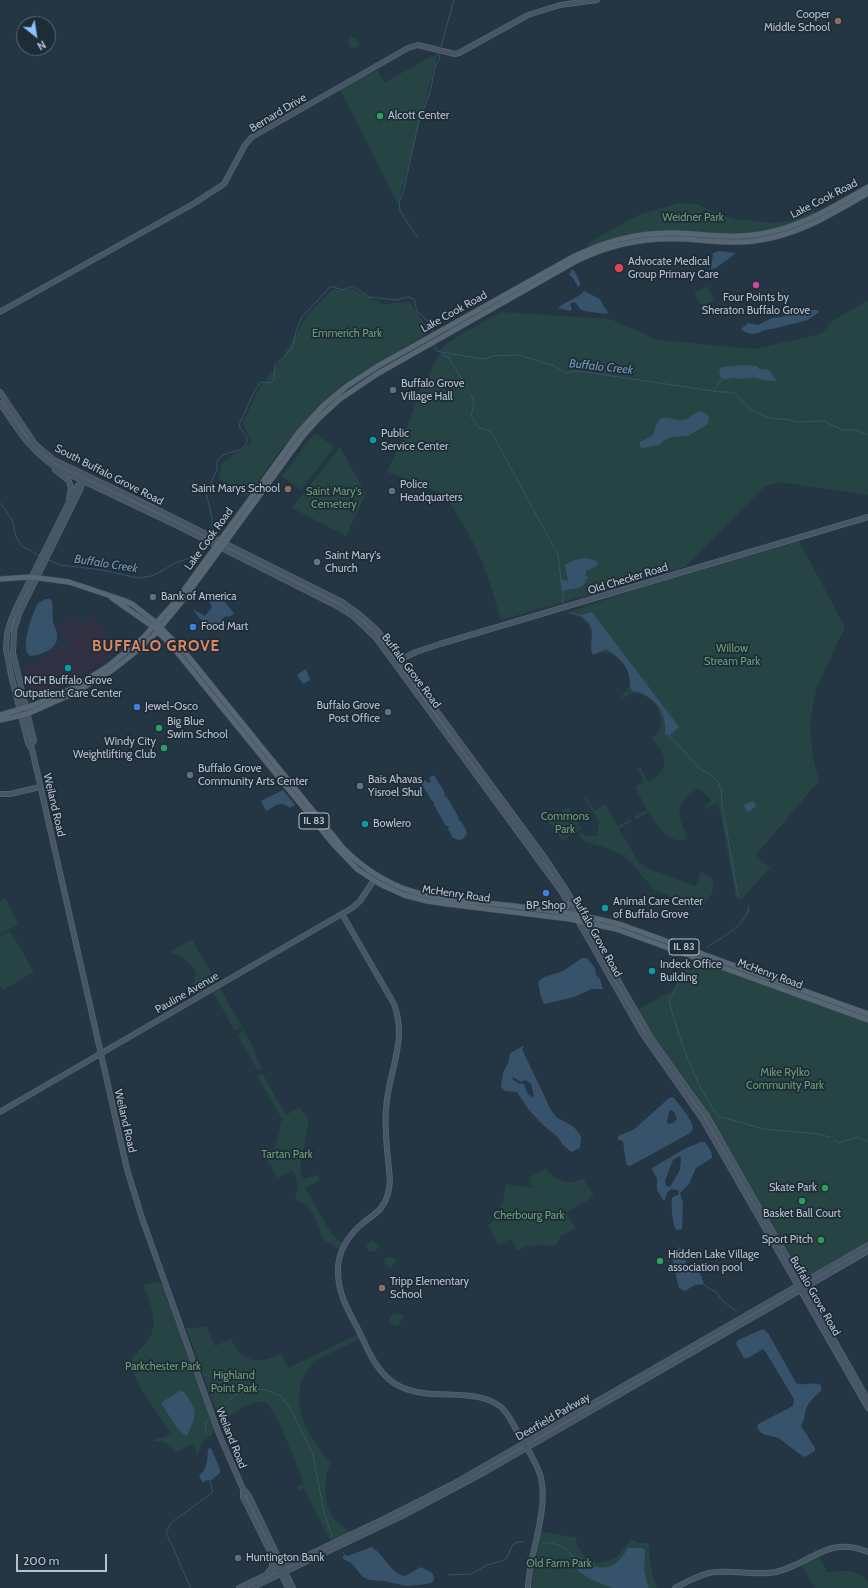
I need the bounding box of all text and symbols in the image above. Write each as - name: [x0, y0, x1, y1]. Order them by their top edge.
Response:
- place label: Cooper Middle School: [764, 8, 830, 34]
- north arrow: [16, 16, 56, 56]
- marker: Cooper Middle School: [833, 16, 843, 26]
- text: N: [35, 38, 48, 54]
- street label: Bernard Drive: [247, 91, 309, 135]
- place label: Alcott Center: [388, 109, 449, 123]
- marker: Alcott Center: [375, 111, 385, 121]
- street label: Lake Cook Road: [788, 176, 860, 222]
- park label: Weidner Park: [662, 211, 724, 225]
- place label: Advocate Medical Group Primary Care: [628, 255, 719, 281]
- marker: Advocate Medical Group Primary Care: [613, 262, 625, 274]
- marker: Four Points by Sheraton Buffalo Grove: [751, 280, 761, 290]
- street label: Lake Cook Road: [419, 288, 489, 336]
- place label: Four Points by Sheraton Buffalo Grove: [702, 291, 810, 317]
- park label: Emmerich Park: [312, 327, 382, 341]
- water label: Buffalo Creek: [568, 356, 634, 378]
- place label: Buffalo Grove Village Hall: [401, 377, 464, 403]
- marker: Buffalo Grove Village Hall: [388, 385, 398, 395]
- place label: Public Service Center: [381, 427, 448, 453]
- marker: Public Service Center: [368, 435, 378, 445]
- street label: South Buffalo Grove Road: [52, 442, 166, 508]
- place label: Police Headquarters: [400, 478, 463, 504]
- place label: Saint Marys School: [191, 482, 280, 496]
- marker: Saint Marys School: [283, 484, 293, 494]
- park label: Saint Mary's Cemetery: [306, 485, 362, 511]
- marker: Police Headquarters: [387, 486, 397, 496]
- street label: Lake Cook Road: [182, 505, 236, 573]
- place label: Saint Mary's Church: [325, 549, 381, 575]
- water label: Buffalo Creek: [73, 552, 139, 576]
- marker: Saint Mary's Church: [312, 557, 322, 567]
- street label: Old Checker Road: [586, 561, 670, 597]
- place label: Bank of America: [161, 590, 237, 604]
- marker: Bank of America: [148, 592, 158, 602]
- place label: Food Mart: [201, 620, 248, 634]
- marker: Food Mart: [188, 622, 198, 632]
- street label: Buffalo Grove Road: [379, 631, 443, 711]
- district label: BUFFALO GROVE: [92, 638, 220, 656]
- park label: Willow Stream Park: [704, 642, 760, 668]
- marker: NCH Buffalo Grove Outpatient Care Center: [63, 663, 73, 673]
- place label: NCH Buffalo Grove Outpatient Care Center: [14, 674, 122, 700]
- place label: Buffalo Grove Post Office: [317, 699, 380, 725]
- place label: Jewel-Osco: [145, 700, 198, 714]
- marker: Jewel-Osco: [132, 702, 142, 712]
- marker: Buffalo Grove Post Office: [383, 707, 393, 717]
- place label: Big Blue Swim School: [167, 715, 228, 741]
- marker: Big Blue Swim School: [154, 723, 164, 733]
- place label: Windy City Weightlifting Club: [73, 735, 156, 761]
- marker: Windy City Weightlifting Club: [159, 743, 169, 753]
- place label: Buffalo Grove Community Arts Center: [198, 762, 308, 788]
- marker: Buffalo Grove Community Arts Center: [185, 770, 195, 780]
- street label: Weiland Road: [40, 772, 68, 838]
- place label: Bais Ahavas Yisroel Shul: [368, 773, 422, 799]
- marker: Bais Ahavas Yisroel Shul: [355, 781, 365, 791]
- park label: Commons Park: [541, 810, 589, 836]
- road number: IL 83: [299, 813, 329, 829]
- place label: Bowlero: [373, 817, 411, 831]
- marker: Bowlero: [360, 819, 370, 829]
- street label: McHenry Road: [421, 883, 491, 905]
- marker: BP Shop: [541, 888, 551, 898]
- street label: Buffalo Grove Road: [569, 895, 625, 979]
- place label: Animal Care Center of Buffalo Grove: [613, 895, 703, 921]
- place label: BP Shop: [526, 899, 566, 913]
- marker: Animal Care Center of Buffalo Grove: [600, 903, 610, 913]
- road number: IL 83: [669, 939, 699, 955]
- street label: McHenry Road: [736, 956, 804, 992]
- place label: Indeck Office Building: [660, 958, 722, 984]
- marker: Indeck Office Building: [647, 966, 657, 976]
- street label: Pauline Avenue: [153, 969, 221, 1017]
- park label: Mike Rylko Community Park: [746, 1066, 824, 1092]
- street label: Weiland Road: [111, 1088, 139, 1154]
- park label: Tartan Park: [261, 1148, 313, 1162]
- place label: Skate Park: [769, 1181, 817, 1195]
- marker: Skate Park: [820, 1183, 830, 1193]
- marker: Basket Ball Court: [797, 1196, 807, 1206]
- place label: Basket Ball Court: [763, 1207, 841, 1221]
- park label: Cherbourg Park: [494, 1209, 564, 1223]
- place label: Sport Pitch: [762, 1233, 813, 1247]
- marker: Sport Pitch: [816, 1235, 826, 1245]
- place label: Hidden Lake Village association pool: [668, 1248, 759, 1274]
- street label: Buffalo Grove Road: [787, 1254, 843, 1338]
- marker: Hidden Lake Village association pool: [655, 1256, 665, 1266]
- place label: Tripp Elementary School: [390, 1275, 469, 1301]
- marker: Tripp Elementary School: [377, 1283, 387, 1293]
- park label: Parkchester Park: [125, 1360, 201, 1374]
- park label: Highland Point Park: [211, 1369, 257, 1395]
- street label: Deerfield Parkway: [513, 1390, 593, 1444]
- street label: Weiland Road: [213, 1406, 249, 1470]
- scale bar: [18, 1546, 109, 1572]
- place label: Huntington Bank: [246, 1551, 324, 1565]
- text: 200 m: [23, 1553, 59, 1568]
- marker: Huntington Bank: [233, 1553, 243, 1563]
- park label: Old Farm Park: [526, 1557, 592, 1571]

